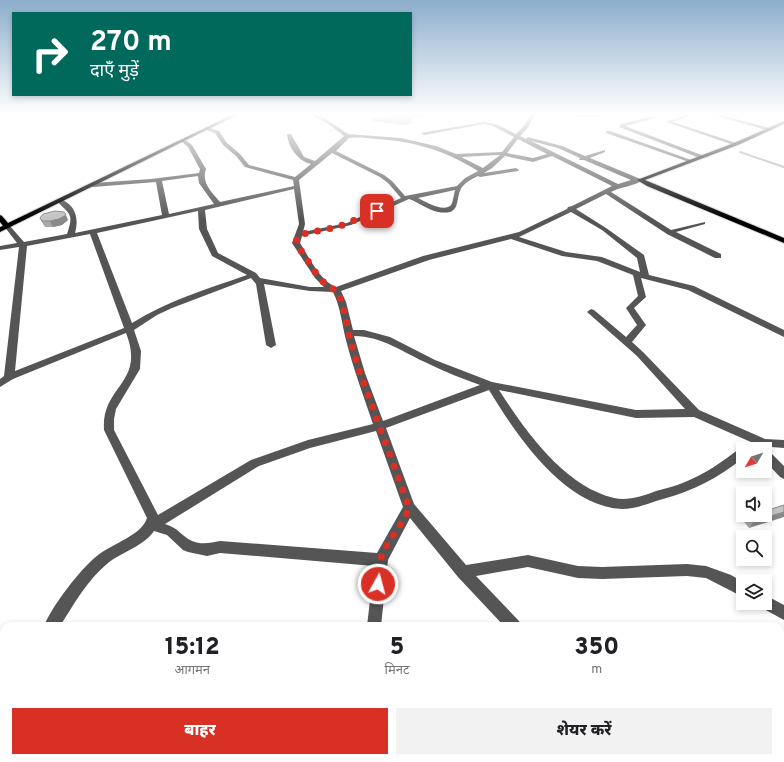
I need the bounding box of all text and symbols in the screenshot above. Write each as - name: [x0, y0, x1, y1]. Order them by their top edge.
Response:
- text: 270 m: [90, 25, 172, 61]
- icon: right: [24, 28, 76, 80]
- text: दाएँ मुड़ें: [90, 60, 139, 83]
- pin: [360, 194, 394, 228]
- icon: arrive: [366, 200, 388, 222]
- north arrow: [736, 442, 772, 478]
- map controls: [736, 442, 772, 610]
- button: sound: [736, 486, 772, 522]
- button: search: [736, 530, 772, 566]
- position arrow: [357, 563, 399, 605]
- button: layers: [736, 574, 772, 610]
- text: 15:12: [165, 633, 220, 663]
- text: 5: [390, 633, 404, 663]
- text: 350: [574, 633, 619, 663]
- text: m: [591, 662, 602, 678]
- text: आगमन: [174, 663, 210, 679]
- text: मिनट: [385, 663, 409, 679]
- button: बाहर: [12, 708, 388, 754]
- button: शेयर करें: [396, 708, 772, 754]

